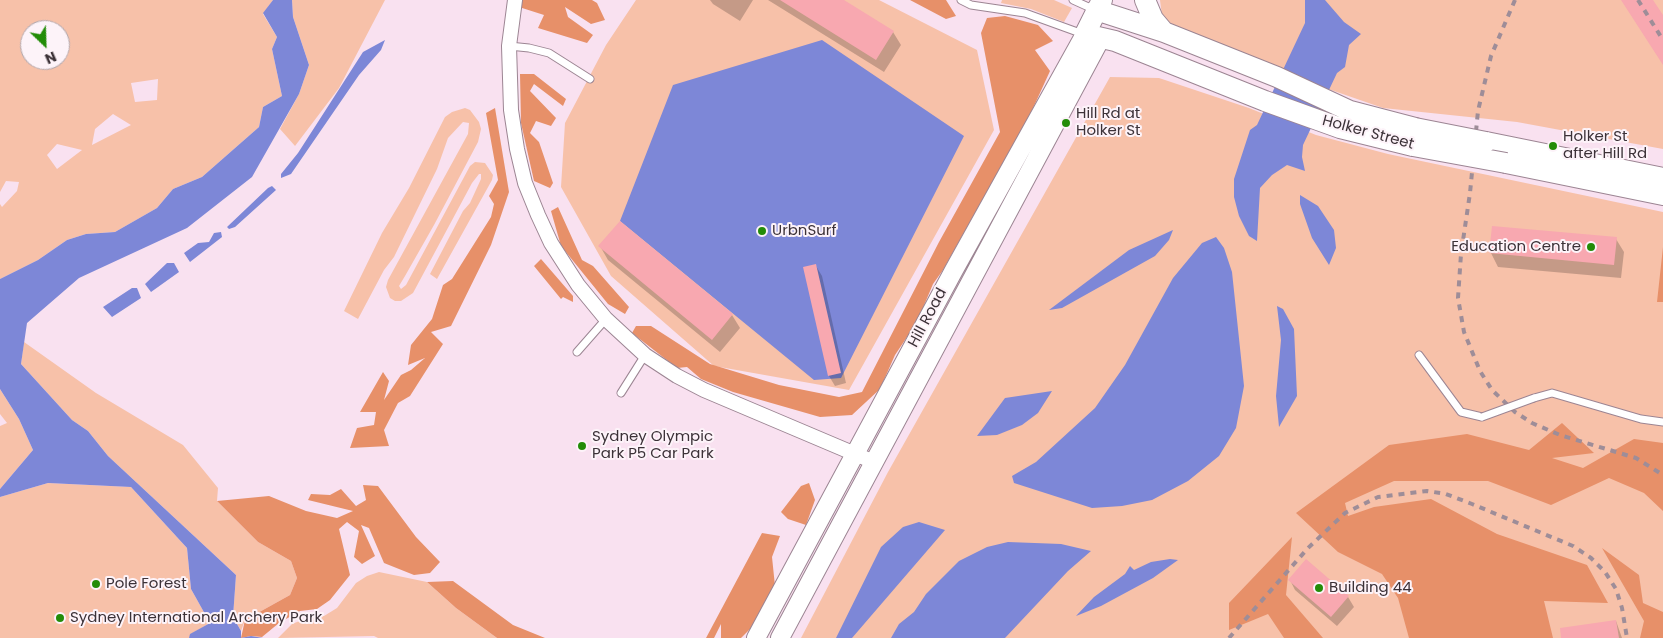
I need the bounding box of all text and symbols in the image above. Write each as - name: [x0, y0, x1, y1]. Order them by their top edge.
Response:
- north arrow: [20, 20, 70, 70]
- text: N: [42, 47, 60, 69]
- place label: Hill Rd at Holker St: [1076, 105, 1141, 140]
- street label: Holker Street: [1320, 112, 1416, 154]
- marker: Hill Rd at Holker St: [1060, 117, 1072, 129]
- place label: Holker St after Hill Rd: [1563, 128, 1647, 163]
- marker: Holker St after Hill Rd: [1547, 140, 1559, 152]
- place label: UrbnSurf: [772, 222, 836, 240]
- marker: UrbnSurf: [756, 225, 768, 237]
- place label: Education Centre: [1451, 238, 1581, 256]
- marker: Education Centre: [1585, 241, 1597, 253]
- street label: Hill Road: [905, 285, 951, 351]
- place label: Sydney Olympic Park P5 Car Park: [592, 428, 714, 463]
- marker: Sydney Olympic Park P5 Car Park: [576, 440, 588, 452]
- place label: Pole Forest: [106, 575, 187, 593]
- marker: Pole Forest: [90, 578, 102, 590]
- place label: Building 44: [1329, 579, 1412, 597]
- marker: Building 44: [1313, 582, 1325, 594]
- place label: Sydney International Archery Park: [70, 609, 322, 627]
- marker: Sydney International Archery Park: [54, 612, 66, 624]

